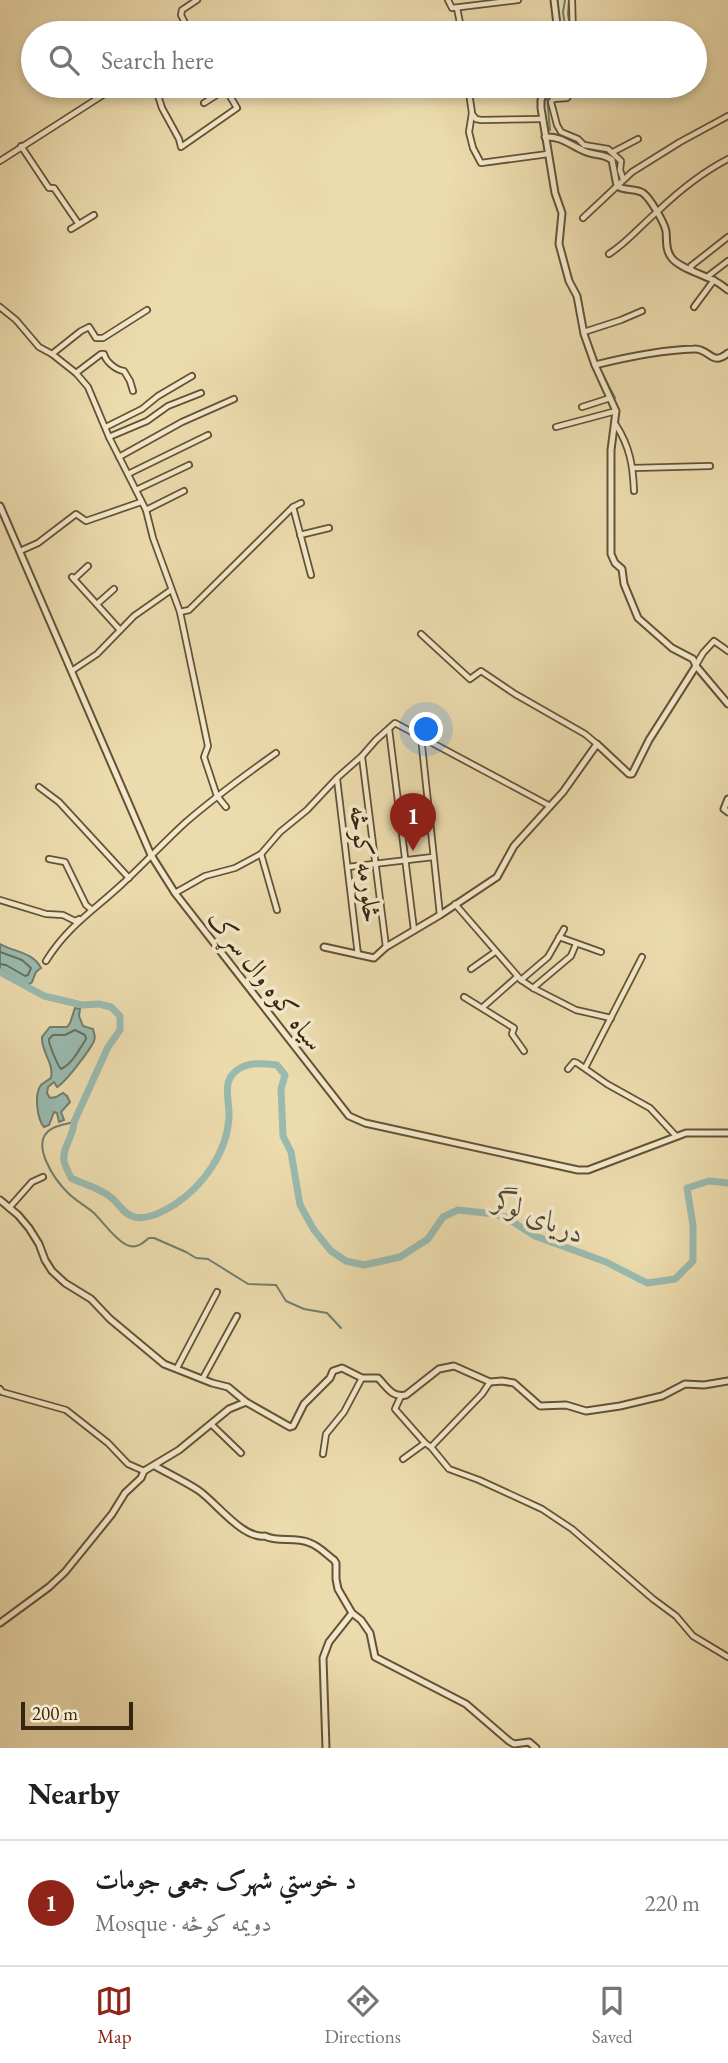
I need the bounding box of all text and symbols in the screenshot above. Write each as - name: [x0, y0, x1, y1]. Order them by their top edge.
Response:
- search box: [21, 21, 707, 98]
- icon: search: [45, 41, 83, 79]
- text: Search here: [101, 43, 214, 77]
- your location: [409, 712, 443, 746]
- pin: 1: [390, 793, 436, 851]
- street label: څلورمه کوڅه: [342, 803, 390, 925]
- street label: سیاه کوه وال سړک: [197, 902, 332, 1060]
- water label: دریای لوگر: [487, 1180, 591, 1251]
- scale bar: [21, 1699, 133, 1731]
- text: 200 m: [32, 1701, 78, 1726]
- text: Nearby: [28, 1774, 120, 1813]
- text: د خوستي شهرک جمعی جومات: [95, 1863, 356, 1897]
- text: 1: [45, 1888, 57, 1918]
- text: 220 m: [644, 1888, 700, 1918]
- text: Mosque · دویمه کوڅه: [95, 1908, 272, 1938]
- tab: Map: [95, 1982, 133, 2049]
- tab: Directions: [324, 1982, 401, 2049]
- tab: Saved: [592, 1982, 633, 2049]

